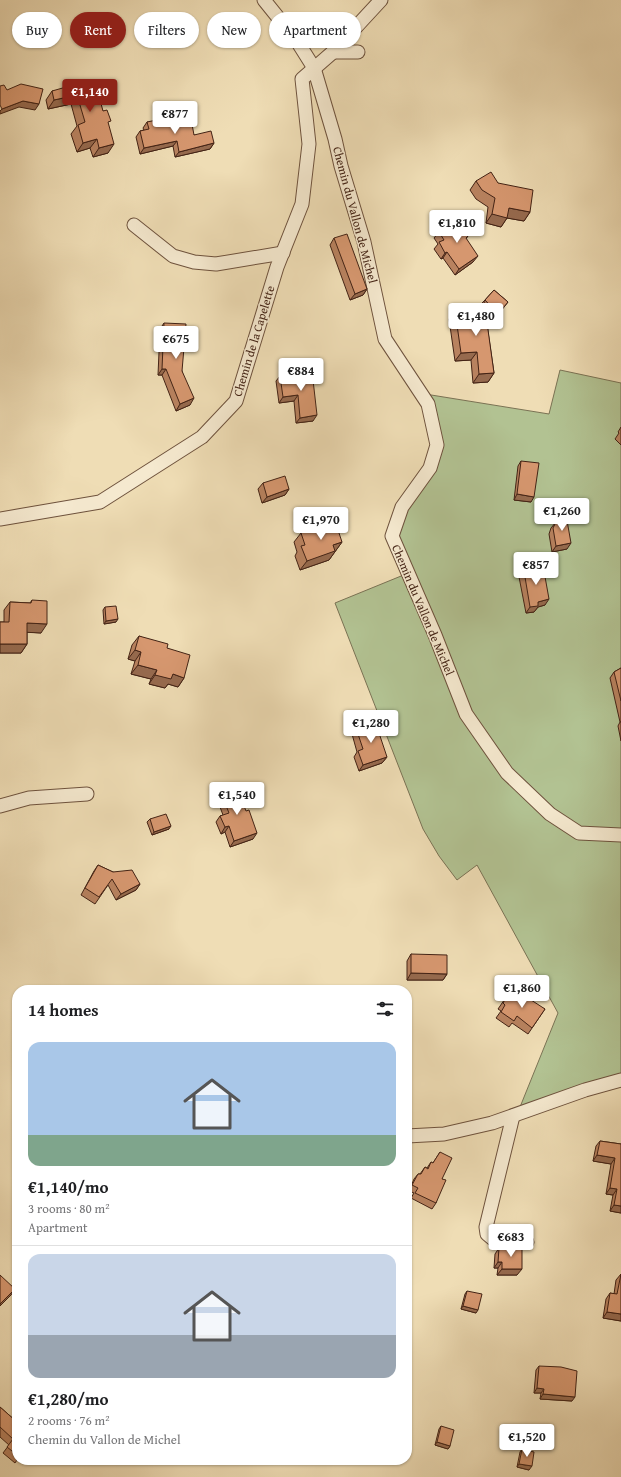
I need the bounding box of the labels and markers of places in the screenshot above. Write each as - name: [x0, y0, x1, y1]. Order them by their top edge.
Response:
- pin: €1,140: [57, 79, 123, 113]
- pin: €877: [151, 101, 199, 135]
- pin: €1,810: [424, 210, 490, 244]
- pin: €1,480: [443, 303, 509, 337]
- pin: €675: [152, 326, 200, 360]
- pin: €884: [277, 358, 325, 392]
- pin: €1,260: [529, 498, 595, 532]
- pin: €1,970: [288, 507, 354, 541]
- pin: €857: [512, 552, 560, 586]
- pin: €1,280: [338, 710, 404, 744]
- pin: €1,540: [204, 782, 270, 816]
- pin: €1,860: [489, 975, 555, 1009]
- pin: €683: [487, 1224, 535, 1258]
- pin: €1,520: [494, 1424, 560, 1458]

